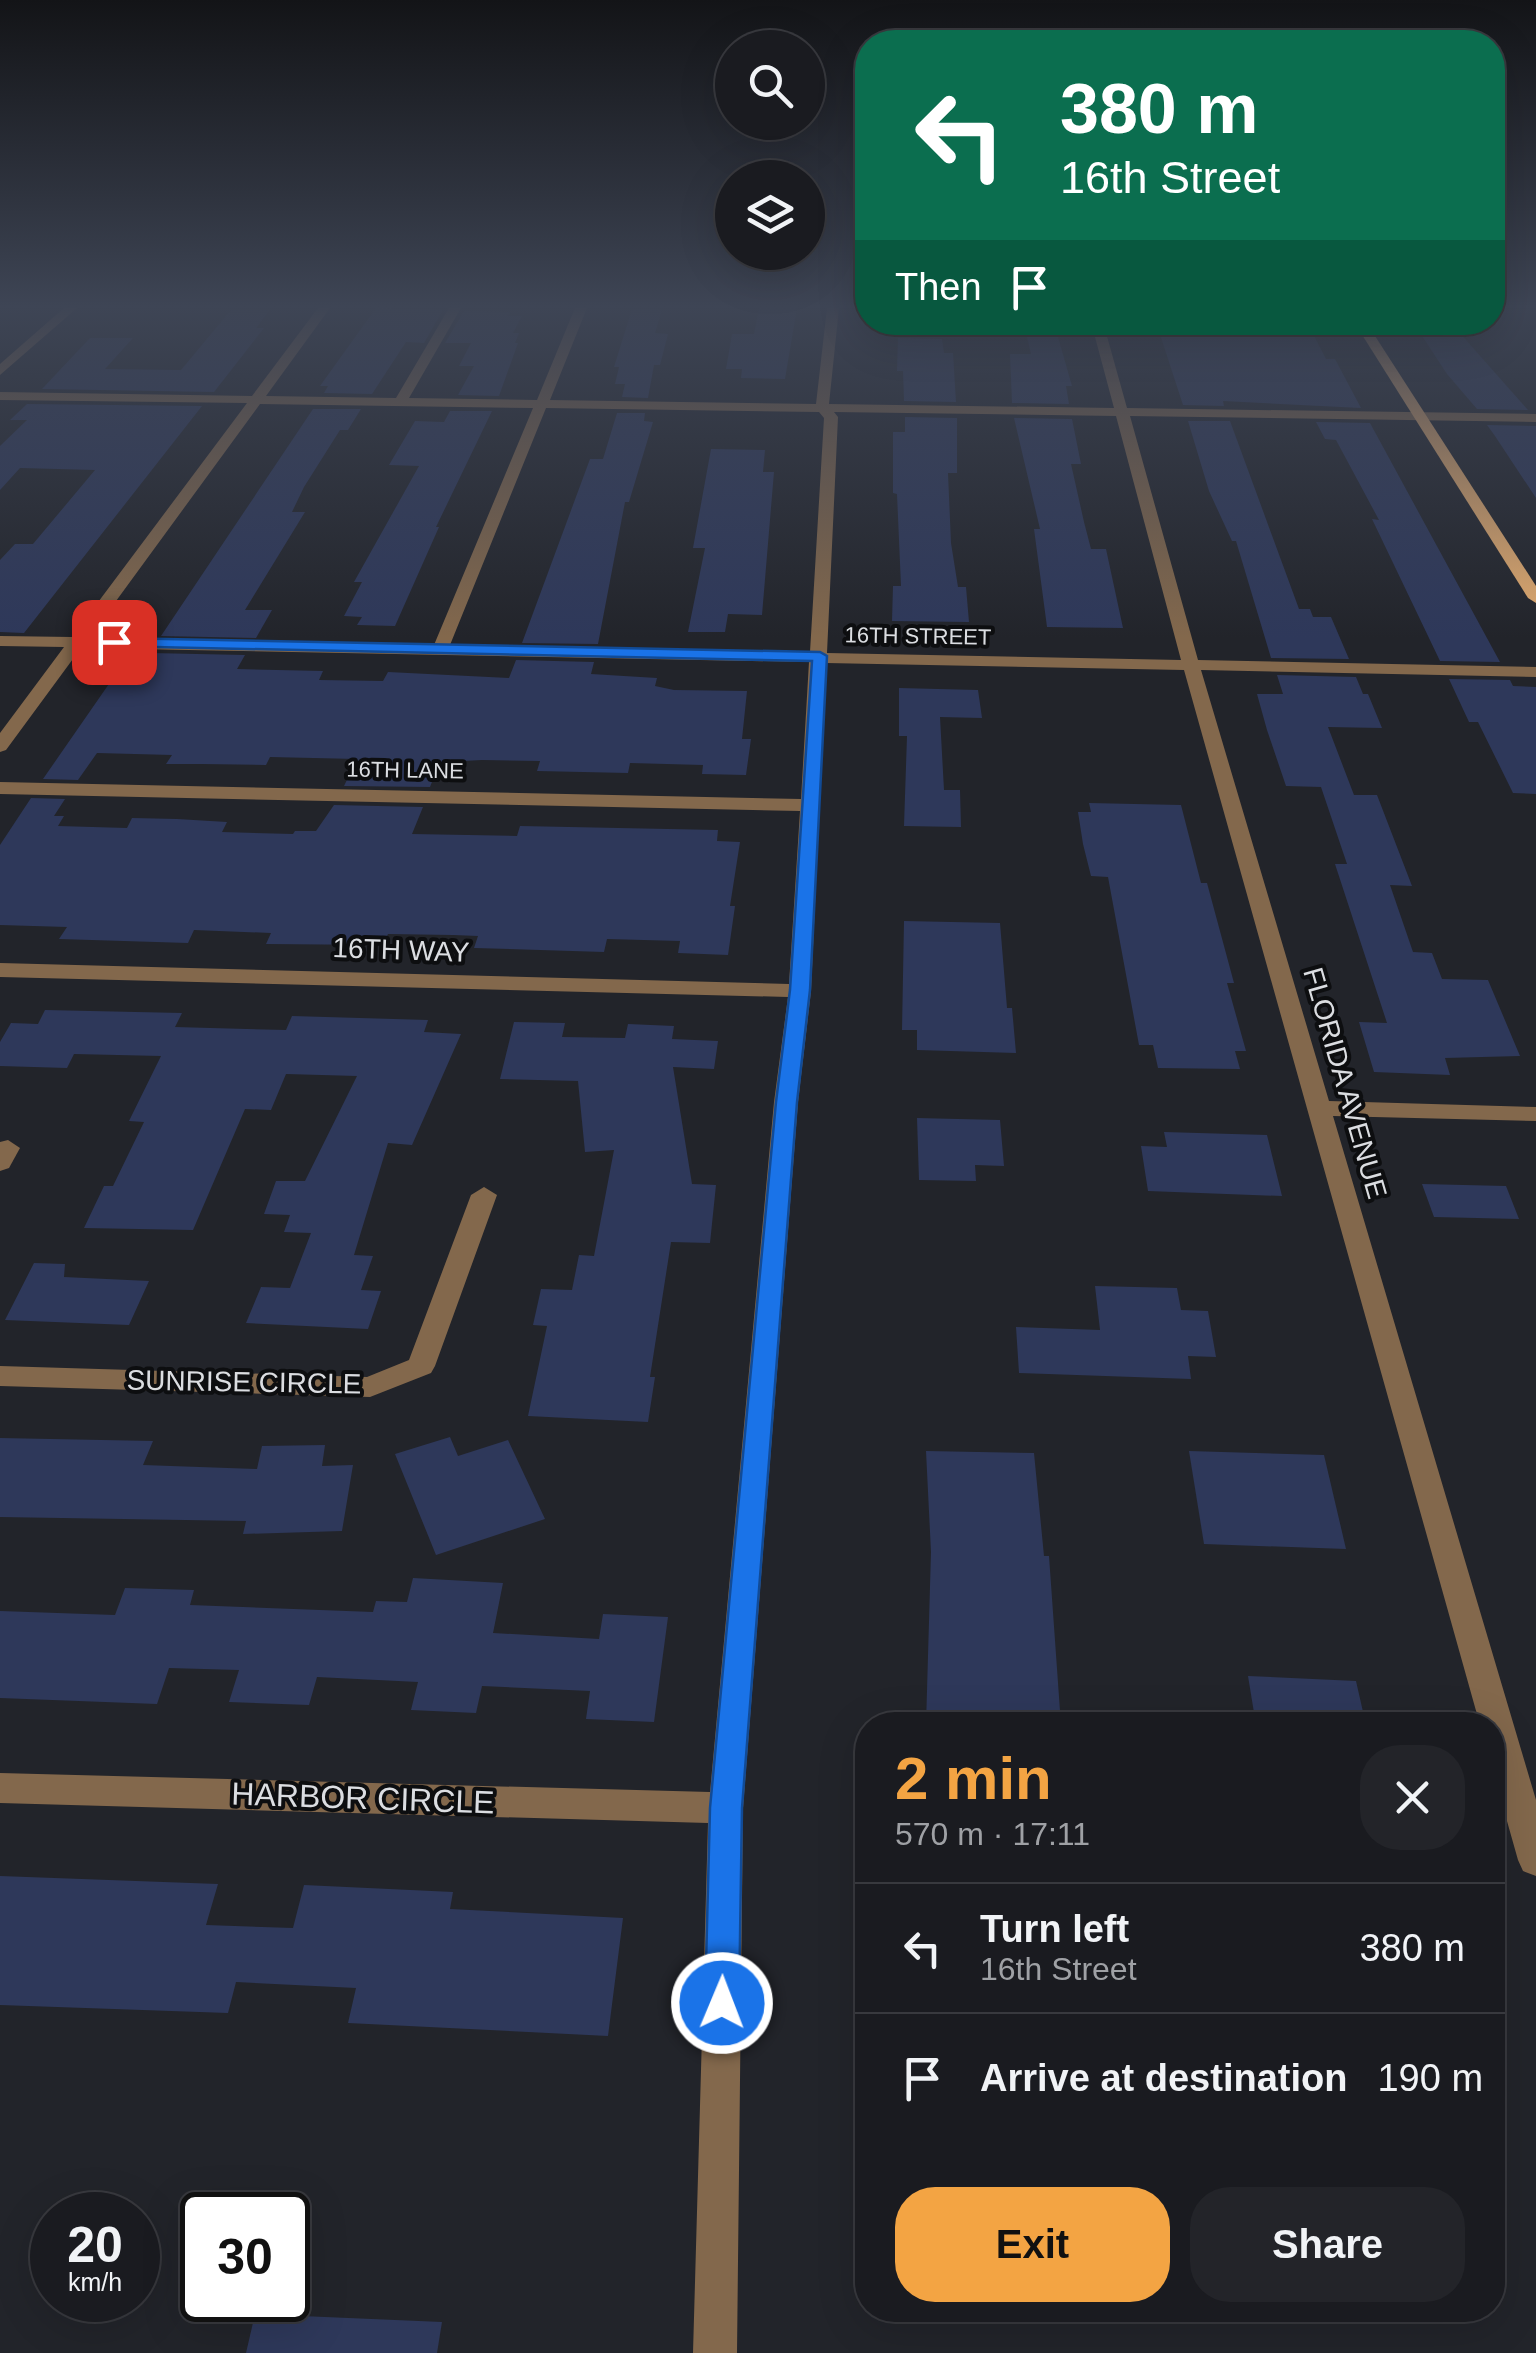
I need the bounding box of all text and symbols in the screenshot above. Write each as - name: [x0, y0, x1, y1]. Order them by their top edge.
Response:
- map controls: [715, 30, 825, 270]
- button: search: [715, 30, 825, 140]
- icon: left: [895, 70, 1025, 200]
- text: 380 m: [1060, 70, 1258, 148]
- text: 16th Street: [1060, 152, 1280, 203]
- button: layers: [715, 160, 825, 270]
- icon: arrive: [1002, 260, 1057, 315]
- text: Then: [895, 266, 982, 308]
- pin: [72, 600, 157, 685]
- icon: arrive: [87, 615, 142, 670]
- street label: 16TH STREET: [844, 622, 992, 650]
- street label: 16TH LANE: [346, 756, 464, 784]
- street label: 16TH WAY: [332, 932, 470, 968]
- street label: FLORIDA AVENUE: [1297, 964, 1393, 1202]
- street label: SUNRISE CIRCLE: [126, 1364, 362, 1400]
- text: 2 min: [895, 1745, 1052, 1812]
- button: close: [1360, 1745, 1465, 1850]
- street label: HARBOR CIRCLE: [231, 1775, 495, 1821]
- text: 570 m · 17:11: [895, 1816, 1090, 1852]
- text: Turn left: [980, 1908, 1129, 1950]
- icon: left: [895, 1921, 950, 1976]
- text: 380 m: [1359, 1927, 1465, 1969]
- position arrow: [670, 1951, 774, 2055]
- text: 16th Street: [980, 1951, 1137, 1987]
- icon: arrive: [895, 2051, 950, 2106]
- text: Arrive at destination: [980, 2057, 1347, 2099]
- text: 190 m: [1377, 2057, 1483, 2099]
- button: Exit: [895, 2187, 1170, 2302]
- button: Share: [1190, 2187, 1465, 2302]
- speed limit sign: 30: [180, 2192, 310, 2322]
- text: 20: [67, 2217, 123, 2273]
- text: km/h: [68, 2268, 122, 2296]

